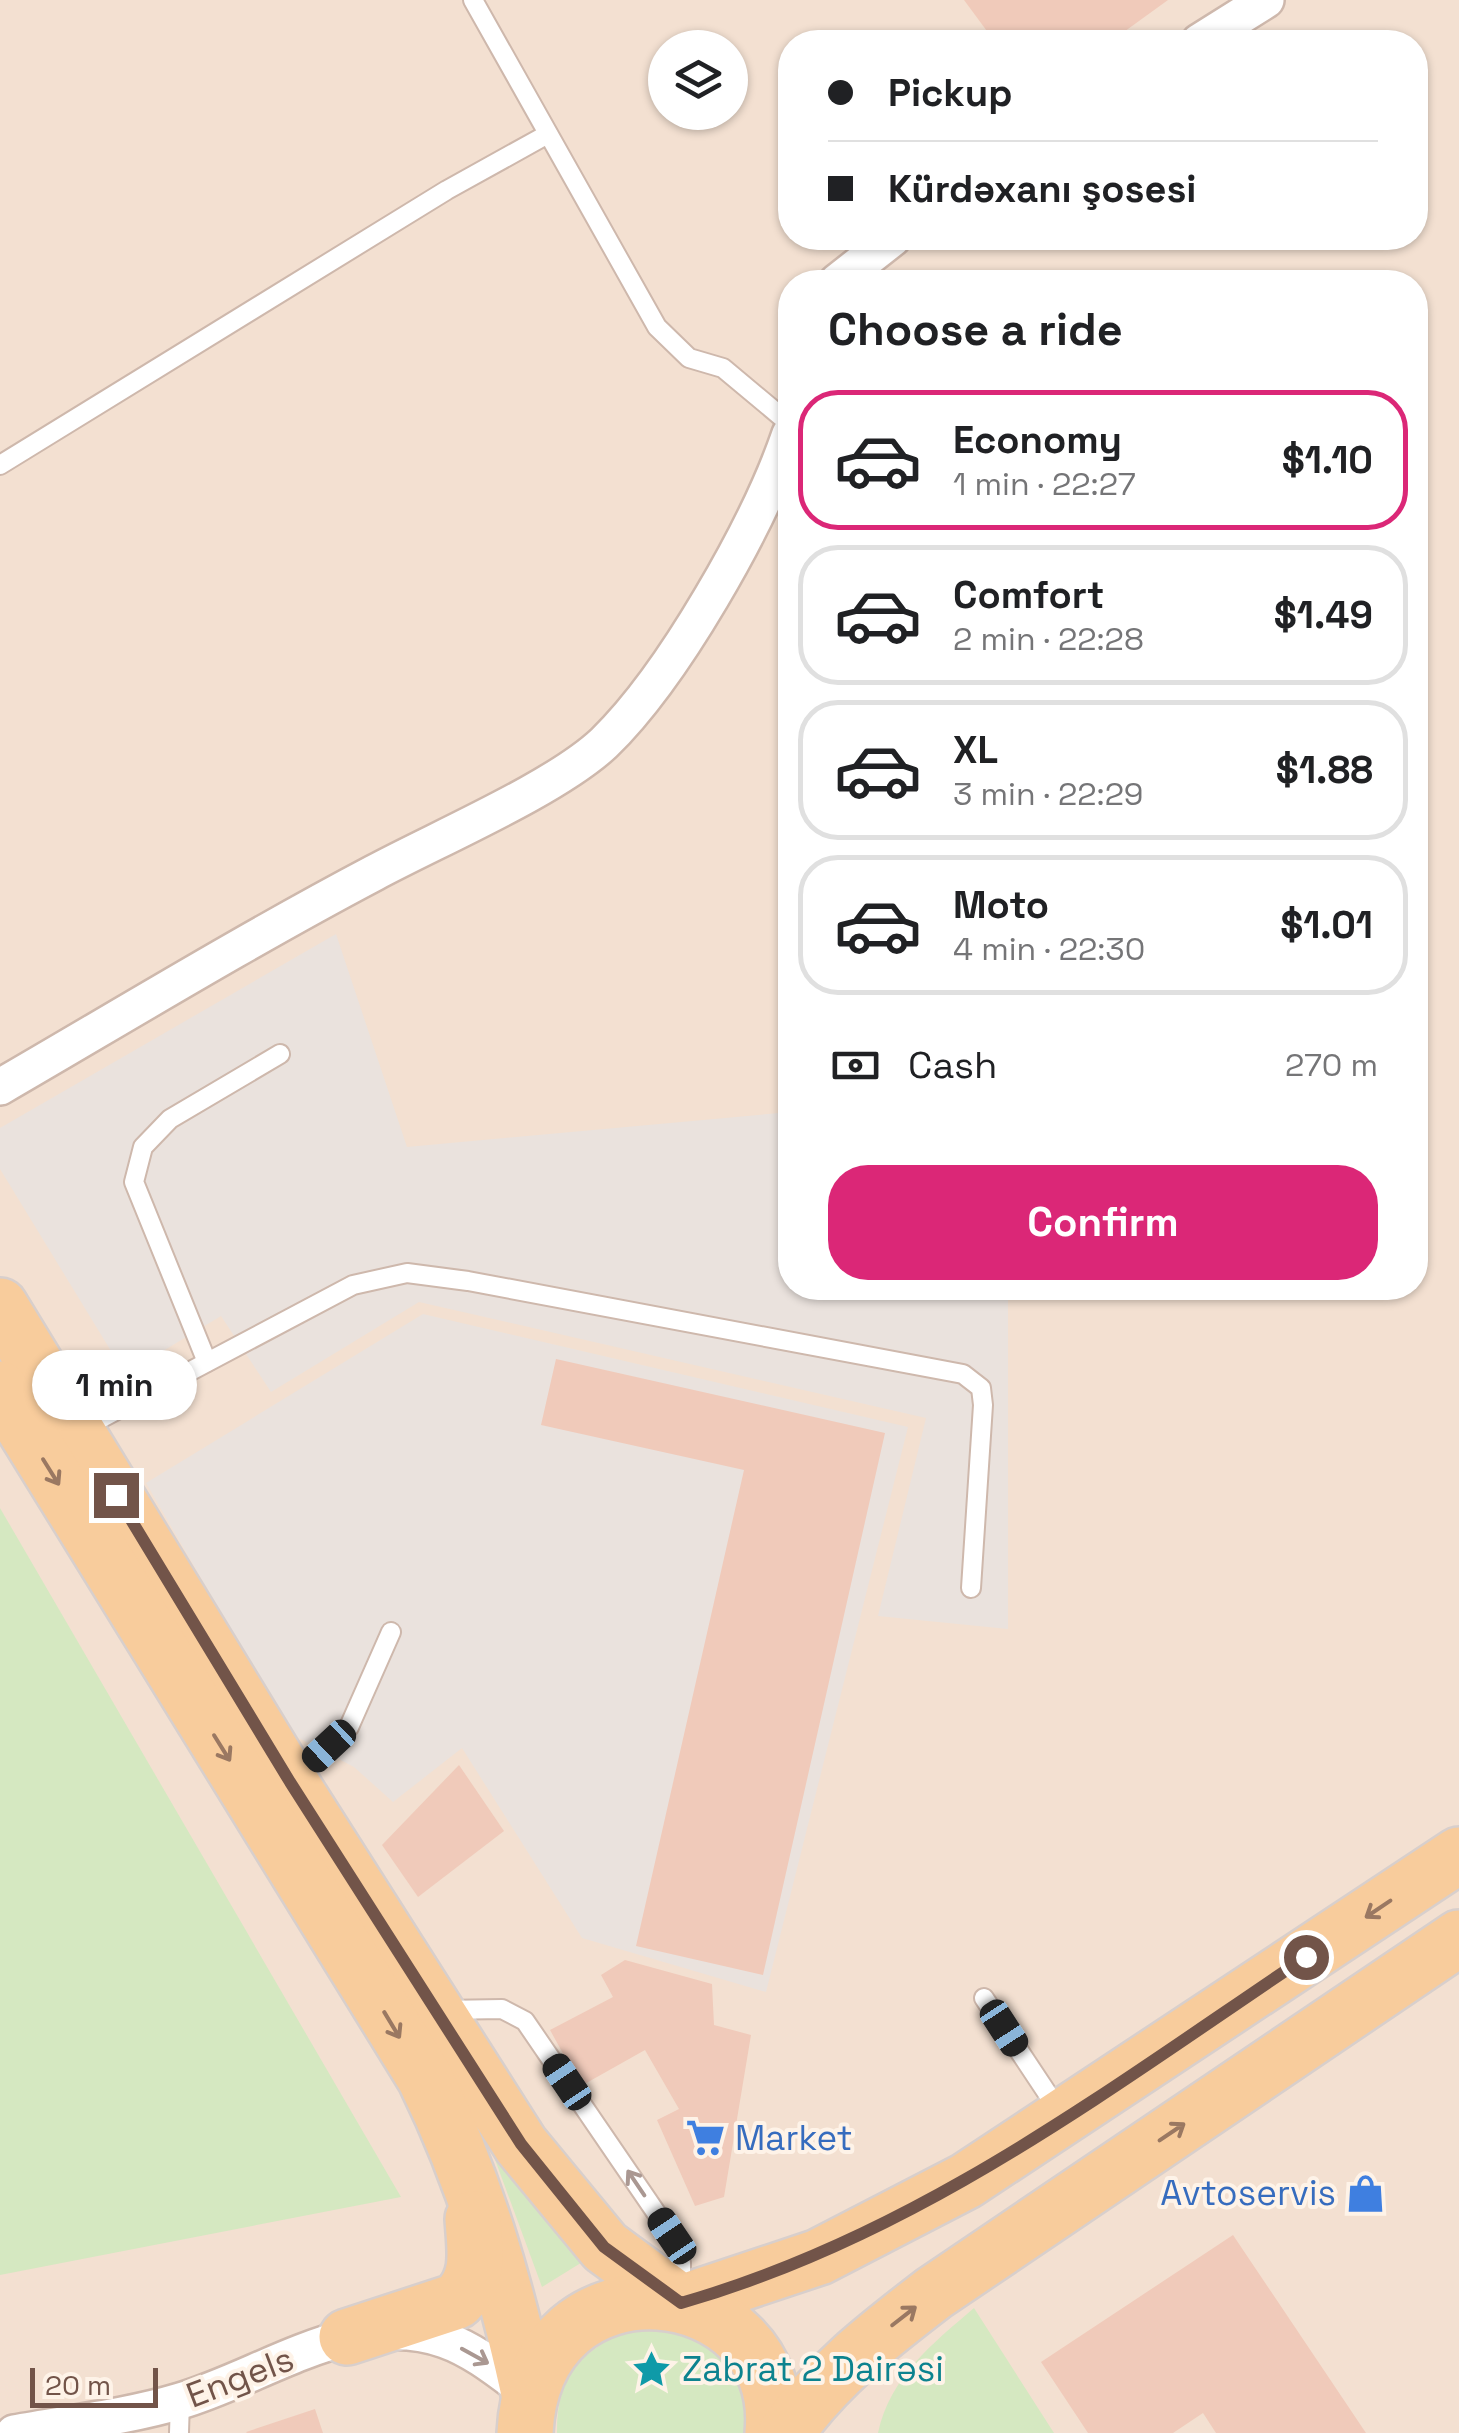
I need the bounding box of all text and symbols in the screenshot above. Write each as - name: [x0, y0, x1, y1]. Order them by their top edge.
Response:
- map controls: [648, 30, 748, 130]
- button: layers: [648, 30, 748, 130]
- text: Pickup: [888, 69, 1012, 117]
- text: Kürdəxanı şosesi: [888, 165, 1196, 213]
- text: Choose a ride: [828, 301, 1123, 358]
- icon: car: [833, 415, 923, 505]
- text: Economy: [953, 416, 1122, 464]
- text: $1.10: [1282, 436, 1373, 484]
- text: 1 min · 22:27: [953, 464, 1136, 504]
- icon: car: [833, 570, 923, 660]
- text: Comfort: [953, 571, 1104, 619]
- text: $1.49: [1274, 591, 1373, 639]
- text: 2 min · 22:28: [953, 619, 1144, 659]
- icon: car: [833, 725, 923, 815]
- text: XL: [953, 726, 998, 774]
- text: $1.88: [1276, 746, 1373, 794]
- text: 3 min · 22:29: [953, 774, 1143, 814]
- icon: car: [833, 880, 923, 970]
- text: Moto: [953, 881, 1049, 929]
- text: $1.01: [1280, 901, 1373, 949]
- text: 4 min · 22:30: [953, 929, 1145, 969]
- icon: cash: [828, 1038, 883, 1093]
- text: Cash: [908, 1041, 997, 1089]
- text: 270 m: [1285, 1045, 1378, 1085]
- button: Confirm: [828, 1165, 1378, 1280]
- callout: 1 min: [34, 1350, 198, 1420]
- text: 1 min: [75, 1365, 154, 1405]
- one-way arrow: [41, 1457, 61, 1485]
- route end: [94, 1473, 139, 1518]
- car: [297, 1715, 361, 1777]
- one-way arrow: [212, 1733, 232, 1762]
- one-way arrow: [1365, 1899, 1392, 1919]
- route start: [1284, 1935, 1329, 1980]
- car: [975, 1995, 1033, 2061]
- one-way arrow: [382, 2010, 402, 2039]
- car: [538, 2049, 596, 2115]
- place label: Market: [735, 2116, 853, 2160]
- supermarket icon: Market: [684, 2117, 726, 2159]
- one-way arrow: [1157, 2122, 1185, 2143]
- one-way arrow: [626, 2170, 647, 2198]
- place label: Avtoservis: [1160, 2171, 1336, 2215]
- shop icon: Avtoservis: [1345, 2172, 1387, 2214]
- car: [643, 2203, 701, 2269]
- one-way arrow: [890, 2306, 917, 2327]
- street label: Engels: [180, 2337, 300, 2417]
- one-way arrow: [459, 2347, 489, 2367]
- place label: Zabrat 2 Dairəsi: [682, 2347, 944, 2391]
- place icon: Zabrat 2 Dairəsi: [631, 2348, 673, 2390]
- scale bar: [30, 2363, 158, 2408]
- text: 20 m: [45, 2367, 111, 2403]

